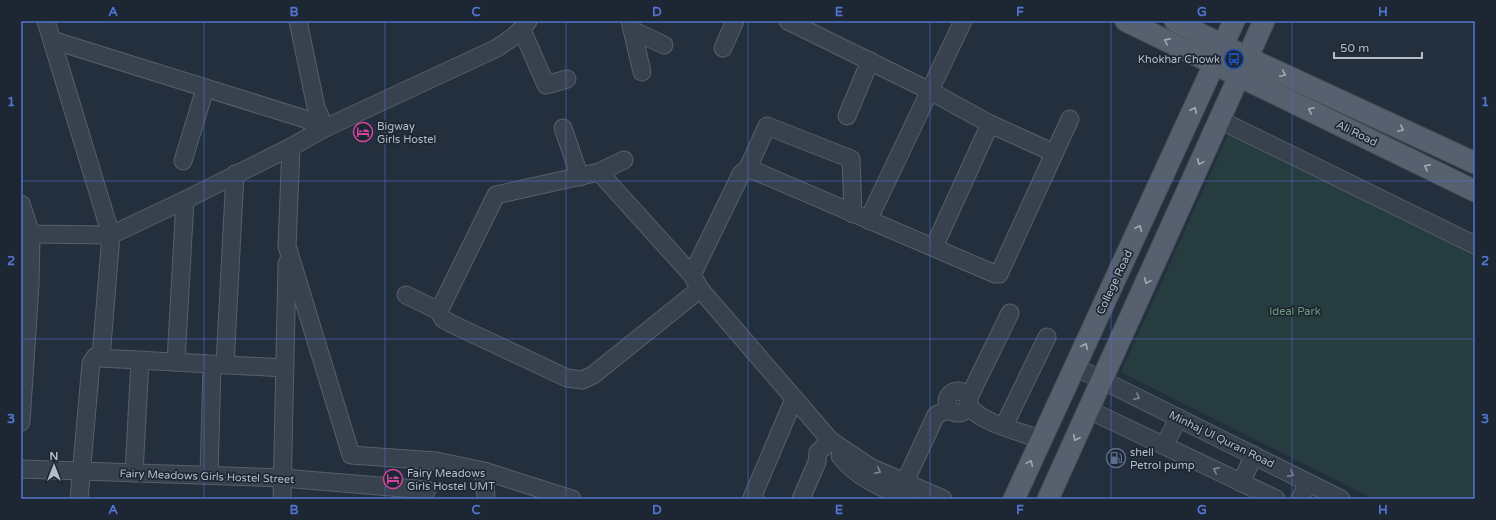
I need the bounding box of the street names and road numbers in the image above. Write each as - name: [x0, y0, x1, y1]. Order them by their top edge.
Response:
- street label: Ali Road: [1334, 118, 1380, 149]
- street label: College Road: [1094, 248, 1135, 316]
- street label: Minhaj Ul Quran Road: [1167, 408, 1277, 471]
- street label: Fairy Meadows Girls Hostel Street: [119, 467, 294, 486]

